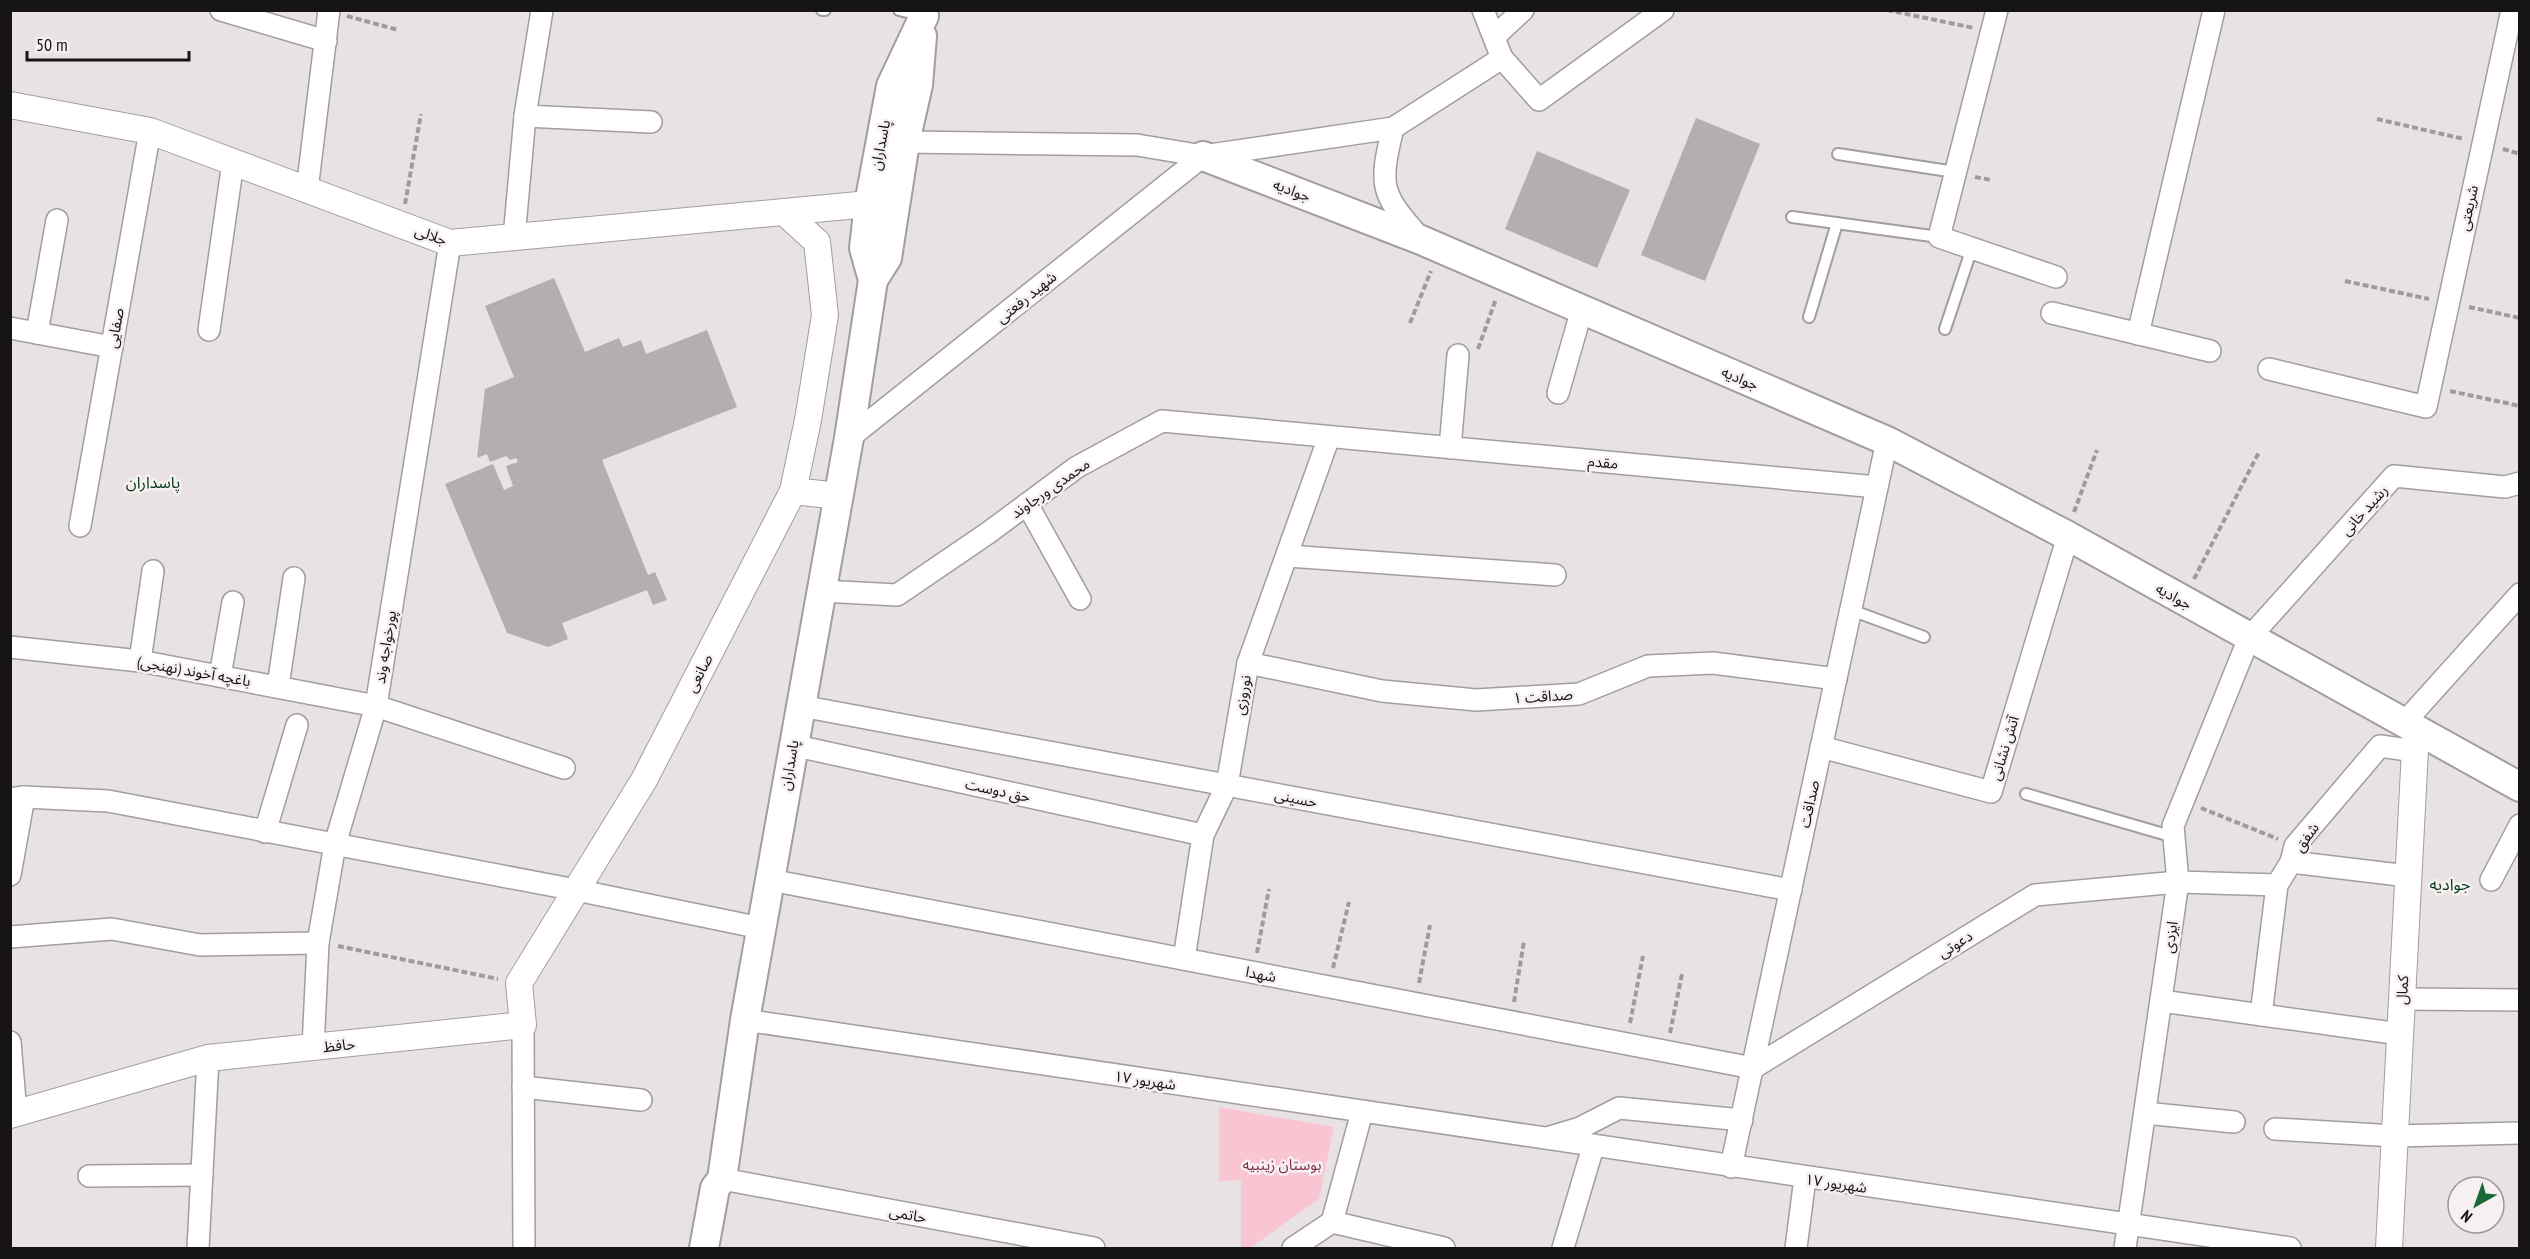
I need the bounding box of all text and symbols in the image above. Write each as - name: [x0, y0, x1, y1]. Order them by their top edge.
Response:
- scale bar: [27, 24, 189, 62]
- text: 50 m: [36, 33, 68, 56]
- street label: پاسداران: [866, 118, 895, 172]
- street label: جوادیه: [1271, 174, 1313, 206]
- street label: شریعتی: [2454, 183, 2482, 233]
- street label: جلالی: [412, 221, 450, 249]
- street label: شهید رفعتی: [992, 267, 1060, 327]
- street label: صفایی: [102, 306, 128, 350]
- street label: جوادیه: [1719, 362, 1762, 394]
- street label: مقدم: [1587, 451, 1619, 475]
- street label: محمدی ورجاوند: [1007, 454, 1093, 522]
- district label: پاسداران: [126, 472, 180, 493]
- street label: رشید خانی: [2336, 481, 2392, 539]
- street label: جوادیه: [2153, 578, 2196, 614]
- street label: پورخواجه وند: [370, 609, 401, 685]
- street label: صانعی: [681, 651, 717, 695]
- street label: باغچه آخوند (نهنجی): [136, 652, 252, 691]
- street label: نوروزی: [1229, 674, 1255, 716]
- street label: صداقت ۱: [1512, 684, 1574, 708]
- street label: آتش نشانی: [1985, 713, 2023, 783]
- street label: پاسداران: [775, 738, 804, 792]
- street label: حق دوست: [963, 774, 1032, 807]
- street label: صداقت: [1795, 778, 1823, 830]
- street label: حسینی: [1273, 785, 1319, 811]
- street label: شفق: [2289, 819, 2324, 856]
- district label: جوادیه: [2430, 874, 2470, 894]
- street label: ایزدی: [2158, 920, 2182, 954]
- street label: دعوتی: [1934, 926, 1976, 962]
- street label: شهدا: [1244, 962, 1278, 986]
- street label: کمال: [2392, 974, 2412, 1005]
- street label: حافظ: [322, 1034, 356, 1056]
- street label: ۱۷ شهریور: [1113, 1066, 1177, 1094]
- park label: بوستان زینبیه: [1242, 1155, 1322, 1174]
- street label: ۱۷ شهریور: [1804, 1169, 1868, 1197]
- north arrow: [2446, 1175, 2506, 1235]
- street label: حاتمی: [888, 1201, 928, 1227]
- text: N: [2457, 1206, 2476, 1227]

